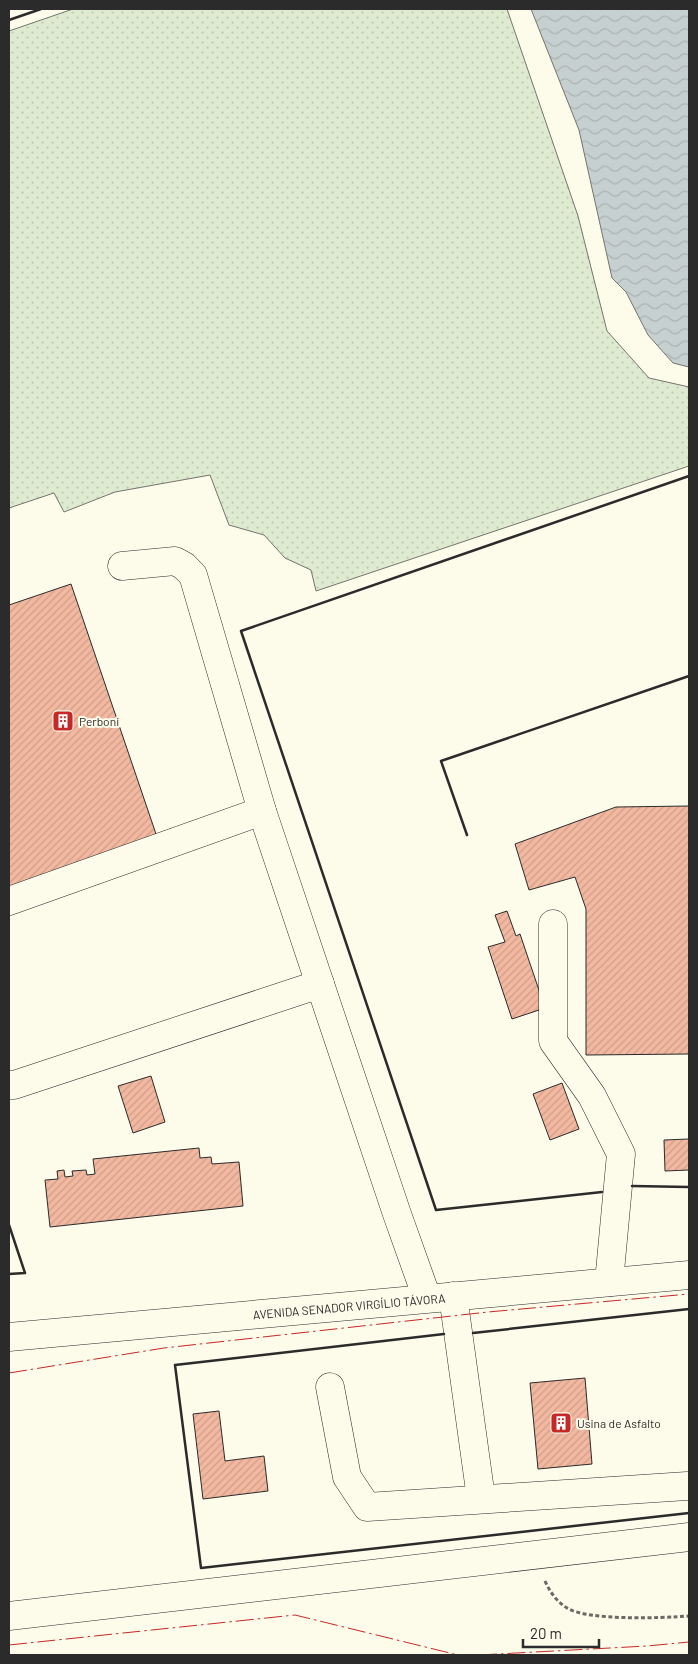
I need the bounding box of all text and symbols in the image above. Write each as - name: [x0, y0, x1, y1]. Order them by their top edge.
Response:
- building icon: Perboni: [51, 709, 75, 733]
- place label: Perboni: [79, 714, 119, 728]
- street label: AVENIDA SENADOR VIRGÍLIO TÁVORA: [252, 1291, 446, 1321]
- building icon: Usina de Asfalto: [549, 1411, 573, 1435]
- place label: Usina de Asfalto: [577, 1416, 661, 1430]
- scale bar: [523, 1616, 599, 1648]
- text: 20 m: [530, 1624, 562, 1642]

